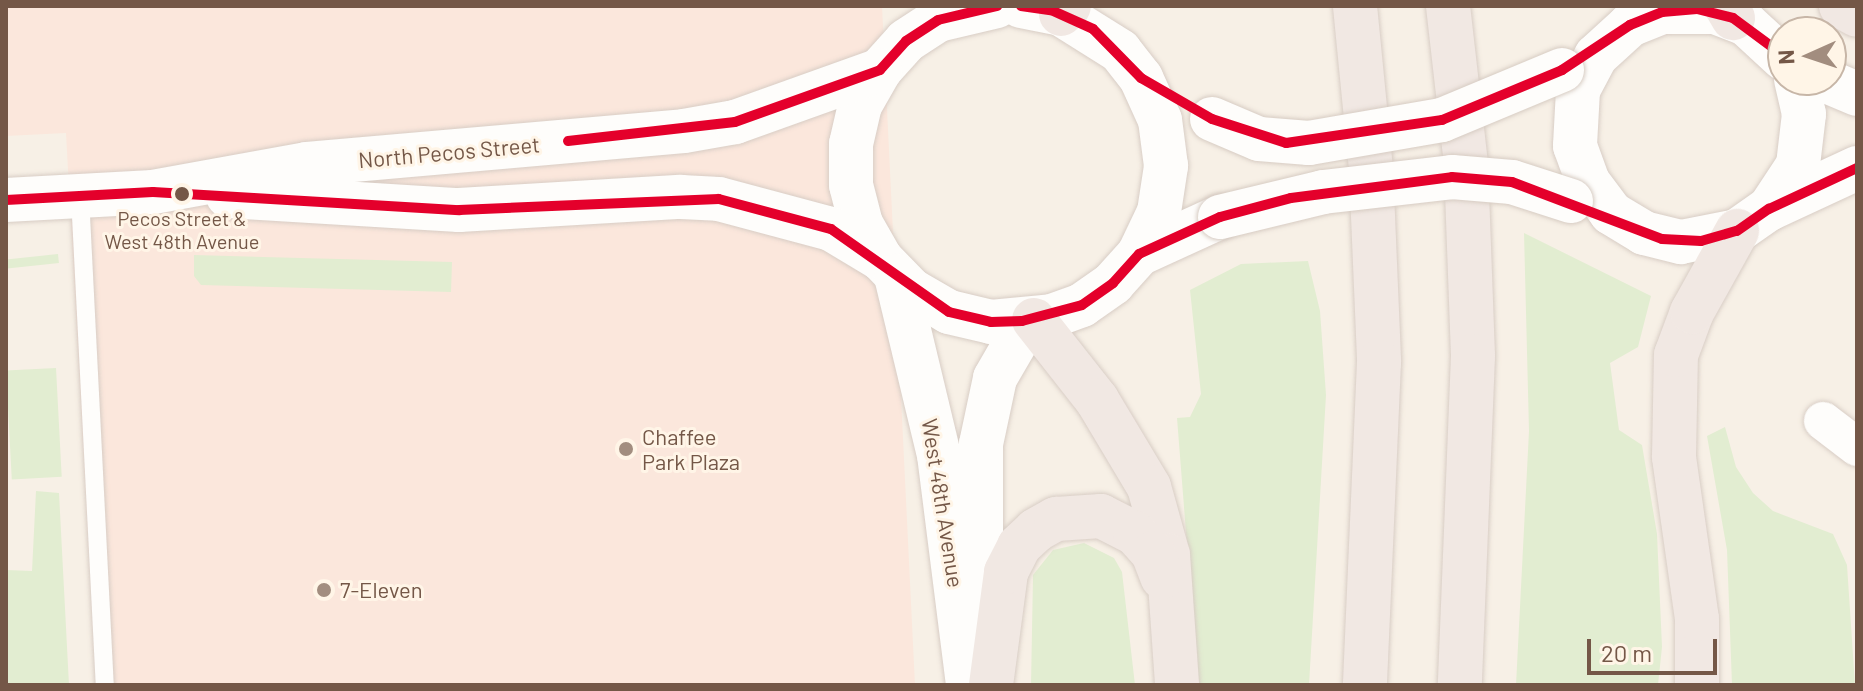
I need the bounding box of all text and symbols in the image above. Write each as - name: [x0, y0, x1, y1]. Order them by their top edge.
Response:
- north arrow: [1767, 16, 1847, 96]
- text: N: [1772, 49, 1798, 65]
- street label: North Pecos Street: [357, 131, 541, 173]
- marker: Pecos Street & West 48th Avenue: [174, 186, 190, 202]
- place label: Pecos Street & West 48th Avenue: [105, 206, 259, 253]
- street label: West 48th Avenue: [917, 417, 969, 589]
- place label: Chaffee Park Plaza: [642, 423, 740, 474]
- marker: Chaffee Park Plaza: [617, 440, 635, 458]
- place label: 7-Eleven: [340, 577, 423, 603]
- marker: 7-Eleven: [315, 581, 333, 599]
- scale bar: [1591, 623, 1721, 673]
- text: 20 m: [1601, 638, 1652, 667]

